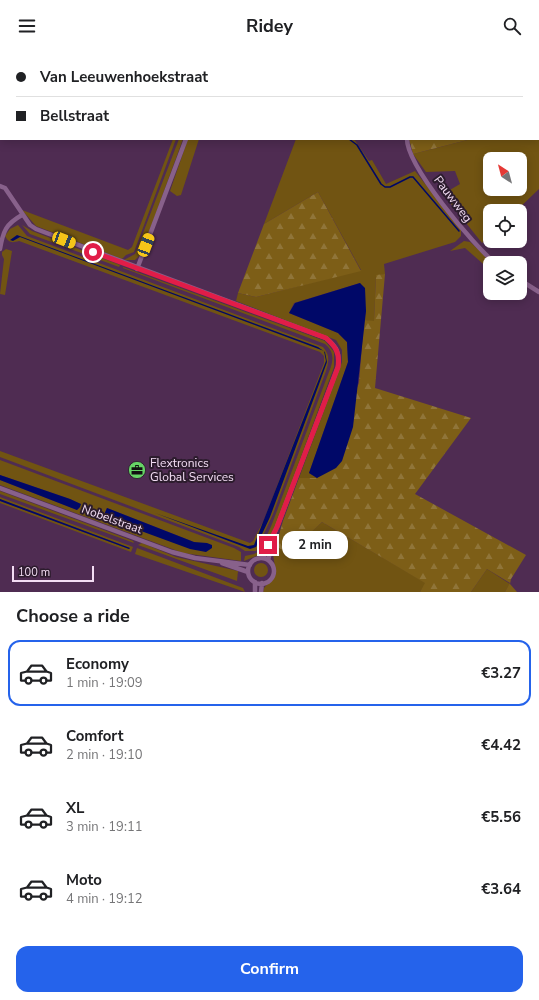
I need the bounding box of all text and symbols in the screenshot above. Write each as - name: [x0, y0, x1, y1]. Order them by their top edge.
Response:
- text: Ridey: [246, 14, 293, 38]
- icon: menu: [16, 15, 38, 37]
- icon: search: [501, 15, 523, 37]
- text: Van Leeuwenhoekstraat: [40, 67, 208, 87]
- text: Bellstraat: [40, 106, 109, 126]
- north arrow: [483, 152, 527, 196]
- map controls: [483, 152, 527, 300]
- street label: Pauwweg: [430, 173, 476, 225]
- button: locate: [483, 204, 527, 248]
- car: [51, 230, 77, 250]
- car: [136, 232, 156, 258]
- route start: [84, 243, 102, 261]
- button: layers: [483, 256, 527, 300]
- place label: Flextronics Global Services: [150, 455, 234, 485]
- office icon: Flextronics Global Services: [127, 460, 147, 480]
- street label: Nobelstraat: [79, 501, 145, 538]
- callout: 2 min: [282, 531, 348, 559]
- route end: [259, 536, 277, 554]
- text: 2 min: [298, 536, 332, 554]
- scale bar: [12, 564, 94, 583]
- text: 100 m: [18, 565, 50, 580]
- text: Choose a ride: [16, 604, 130, 628]
- text: Economy: [66, 654, 129, 674]
- icon: car: [18, 655, 54, 691]
- text: €3.27: [481, 663, 521, 683]
- text: 1 min · 19:09: [66, 674, 142, 692]
- text: Comfort: [66, 726, 123, 746]
- icon: car: [18, 727, 54, 763]
- text: €4.42: [481, 735, 521, 755]
- text: 2 min · 19:10: [66, 746, 142, 764]
- text: XL: [66, 798, 85, 818]
- icon: car: [18, 799, 54, 835]
- text: €5.56: [481, 807, 521, 827]
- text: 3 min · 19:11: [66, 818, 142, 836]
- text: Moto: [66, 870, 102, 890]
- icon: car: [18, 871, 54, 907]
- text: €3.64: [481, 879, 521, 899]
- text: 4 min · 19:12: [66, 890, 142, 908]
- button: Confirm: [16, 946, 523, 992]

